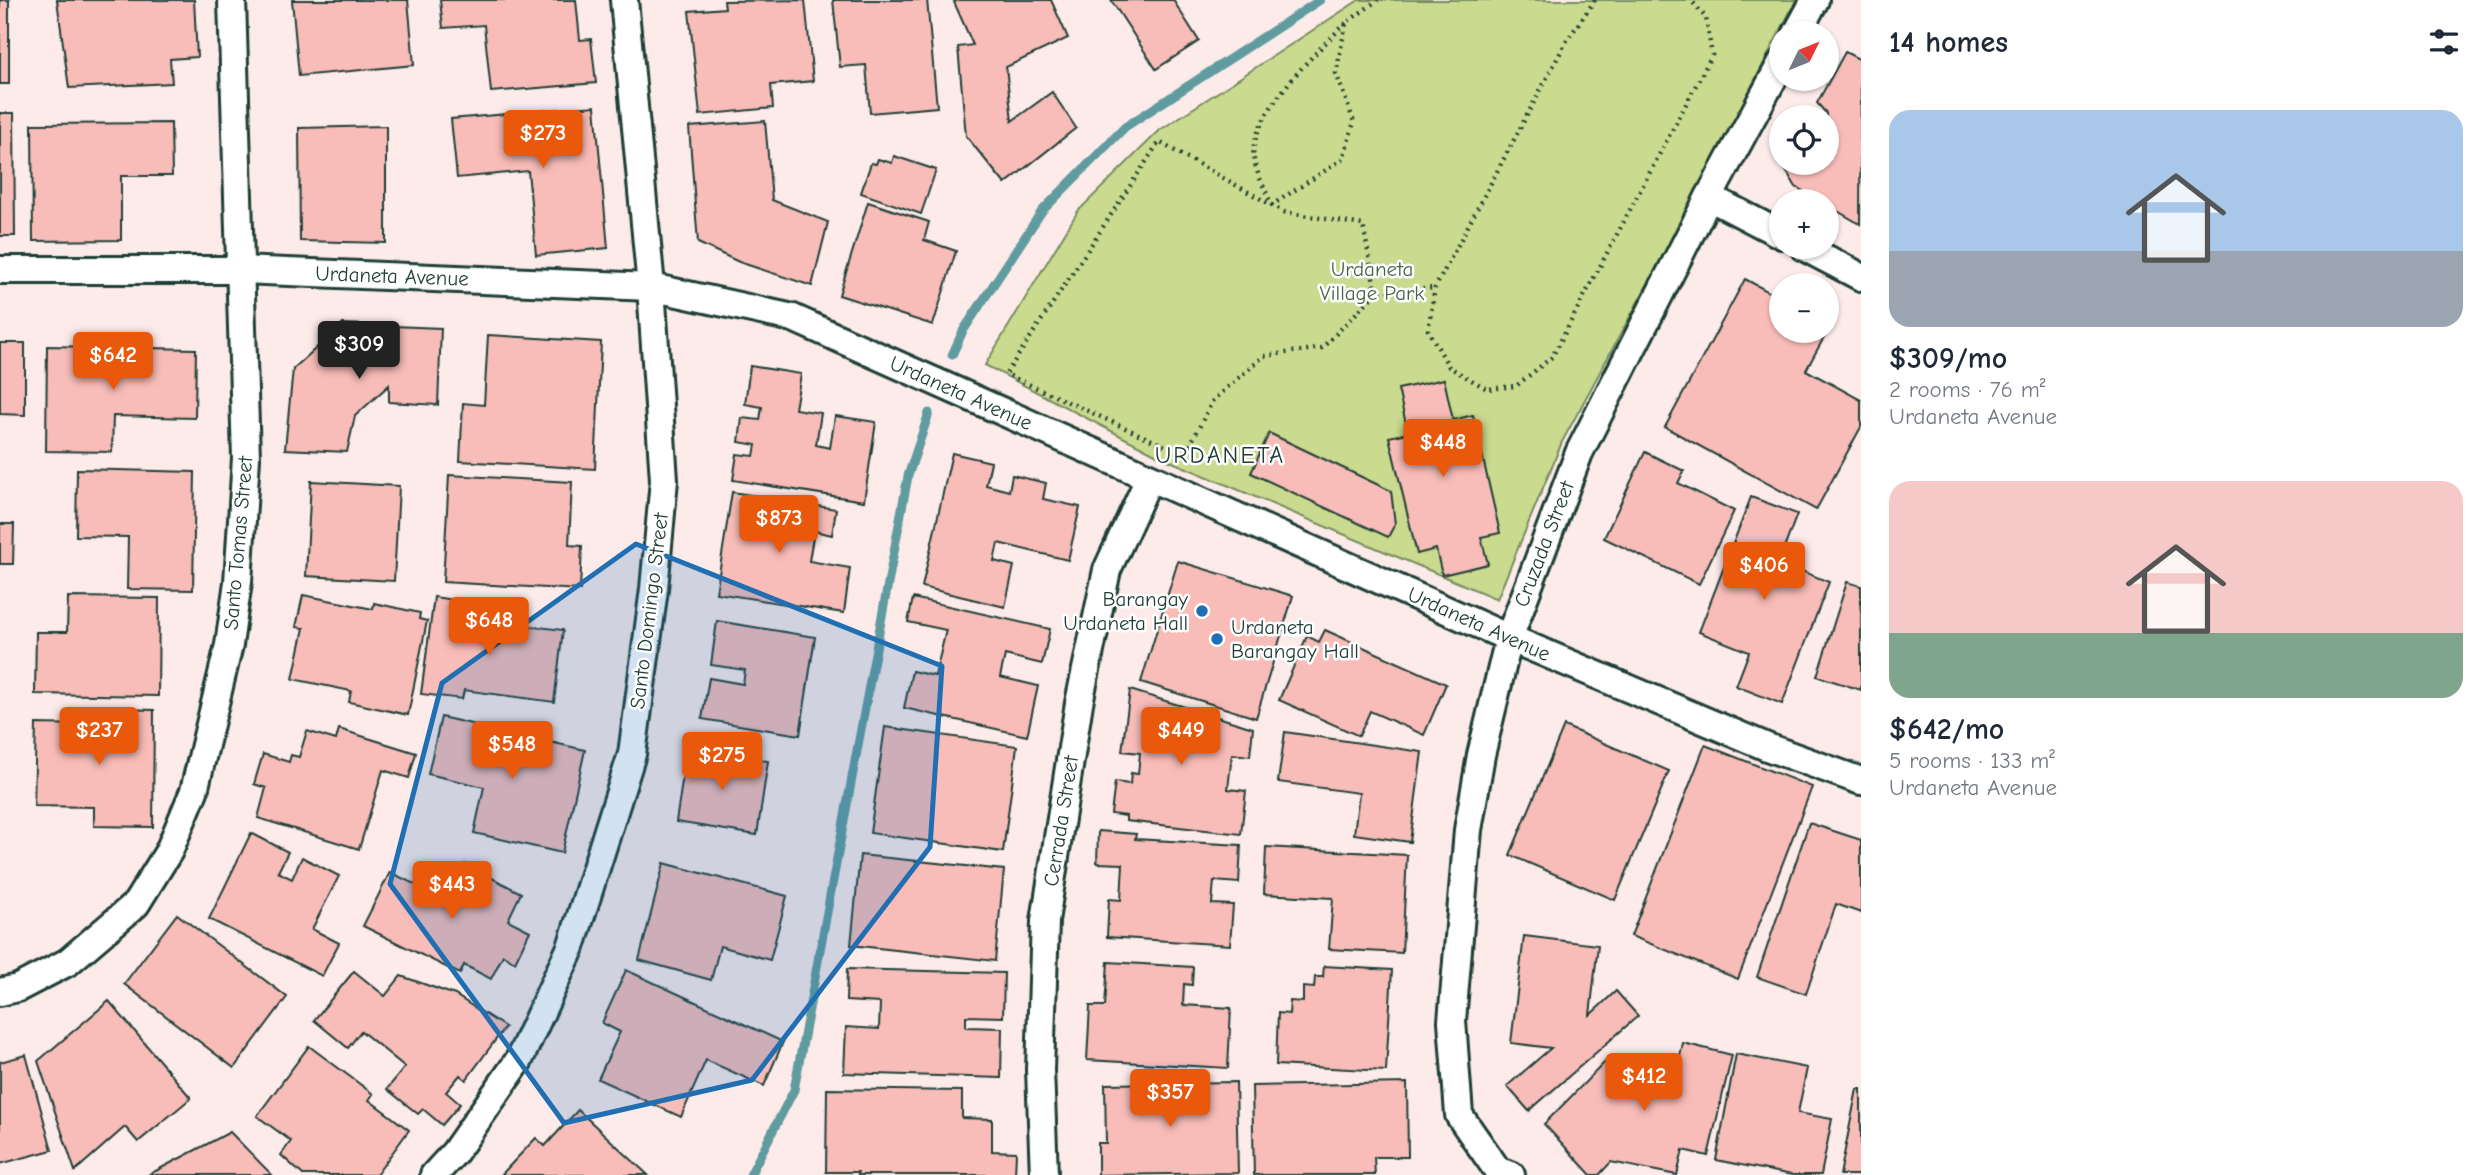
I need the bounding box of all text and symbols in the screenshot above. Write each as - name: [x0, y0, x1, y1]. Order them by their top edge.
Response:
- north arrow: [1769, 21, 1839, 91]
- map controls: [1769, 21, 1839, 343]
- icon: filters: [2425, 23, 2463, 61]
- text: 14 homes: [1889, 25, 2008, 60]
- button: locate: [1769, 105, 1839, 175]
- pin: $273: [502, 110, 584, 170]
- text: $273: [520, 119, 566, 146]
- icon: home: [2113, 155, 2239, 281]
- button: +: [1769, 189, 1839, 259]
- park label: Urdaneta Village Park: [1320, 257, 1424, 305]
- street label: Urdaneta Avenue: [315, 261, 469, 291]
- button: −: [1769, 273, 1839, 343]
- pin: $309: [318, 322, 400, 381]
- text: $309: [334, 330, 384, 357]
- pin: $642: [72, 332, 154, 392]
- text: $642: [89, 341, 137, 368]
- text: $309/mo: [1889, 341, 2007, 376]
- street label: Urdaneta Avenue: [886, 351, 1036, 435]
- text: 2 rooms · 76 m²: [1889, 376, 2045, 403]
- text: Urdaneta Avenue: [1889, 403, 2057, 430]
- pin: $448: [1402, 420, 1484, 479]
- text: $448: [1419, 428, 1467, 455]
- district label: URDANETA: [1155, 441, 1285, 469]
- street label: Santo Tomas Street: [218, 454, 258, 631]
- street label: Cruzada Street: [1509, 477, 1579, 610]
- pin: $873: [738, 496, 820, 555]
- text: $873: [755, 504, 803, 531]
- street label: Santo Domingo Street: [625, 511, 673, 710]
- icon: home: [2113, 526, 2239, 652]
- pin: $406: [1723, 542, 1805, 602]
- text: $406: [1739, 551, 1789, 578]
- street label: Urdaneta Avenue: [1404, 582, 1554, 666]
- place label: Barangay Urdaneta Hall: [1063, 587, 1189, 635]
- pin: $648: [448, 598, 530, 657]
- marker: Barangay Urdaneta Hall: [1194, 603, 1210, 619]
- text: $648: [465, 606, 513, 633]
- place label: Urdaneta Barangay Hall: [1231, 615, 1359, 663]
- marker: Urdaneta Barangay Hall: [1209, 631, 1225, 647]
- pin: $237: [58, 708, 140, 767]
- pin: $449: [1140, 708, 1222, 767]
- text: $642/mo: [1889, 712, 2004, 747]
- text: $237: [76, 716, 123, 743]
- text: $449: [1157, 716, 1205, 743]
- pin: $548: [471, 722, 553, 781]
- text: $548: [488, 730, 536, 757]
- pin: $275: [681, 732, 763, 792]
- text: $275: [698, 741, 746, 768]
- text: 5 rooms · 133 m²: [1889, 747, 2055, 774]
- street label: Cerrada Street: [1039, 753, 1083, 888]
- text: Urdaneta Avenue: [1889, 774, 2057, 801]
- pin: $443: [411, 862, 493, 921]
- text: $443: [429, 870, 475, 897]
- pin: $412: [1603, 1054, 1685, 1113]
- text: $412: [1621, 1062, 1667, 1089]
- pin: $357: [1129, 1070, 1211, 1129]
- text: $357: [1146, 1078, 1194, 1105]

